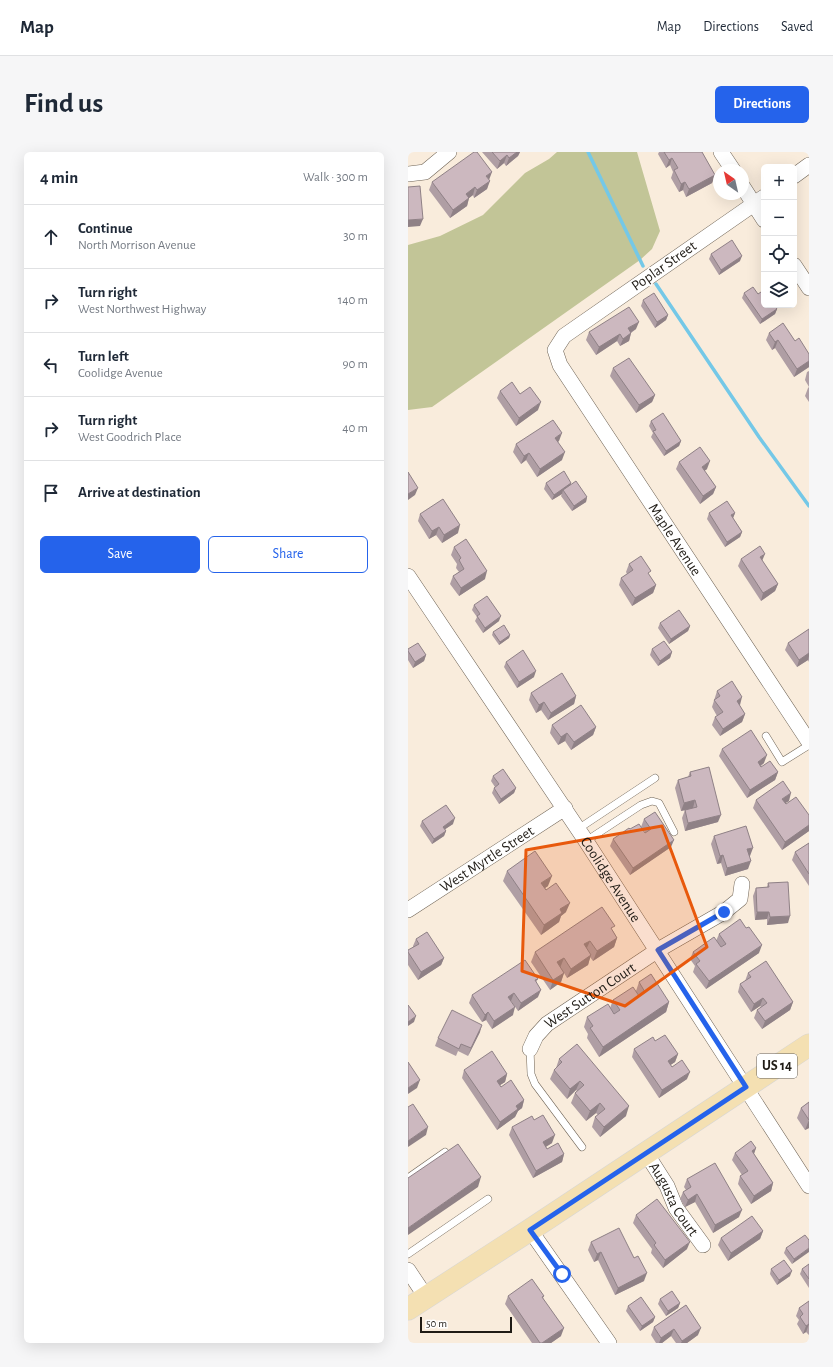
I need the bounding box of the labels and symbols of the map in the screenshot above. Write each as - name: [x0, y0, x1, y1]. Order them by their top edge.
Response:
- north arrow: [713, 164, 749, 200]
- street label: Poplar Street: [629, 238, 699, 294]
- street label: Maple Avenue: [646, 501, 704, 578]
- street label: West Myrtle Street: [437, 823, 537, 895]
- street label: Coolidge Avenue: [578, 834, 644, 925]
- route end: [715, 903, 733, 921]
- street label: West Sutton Court: [541, 960, 638, 1031]
- road number: US 14: [757, 1054, 797, 1078]
- street label: Augusta Court: [646, 1160, 701, 1239]
- route start: [553, 1265, 571, 1283]
- scale bar: [420, 1315, 512, 1334]

